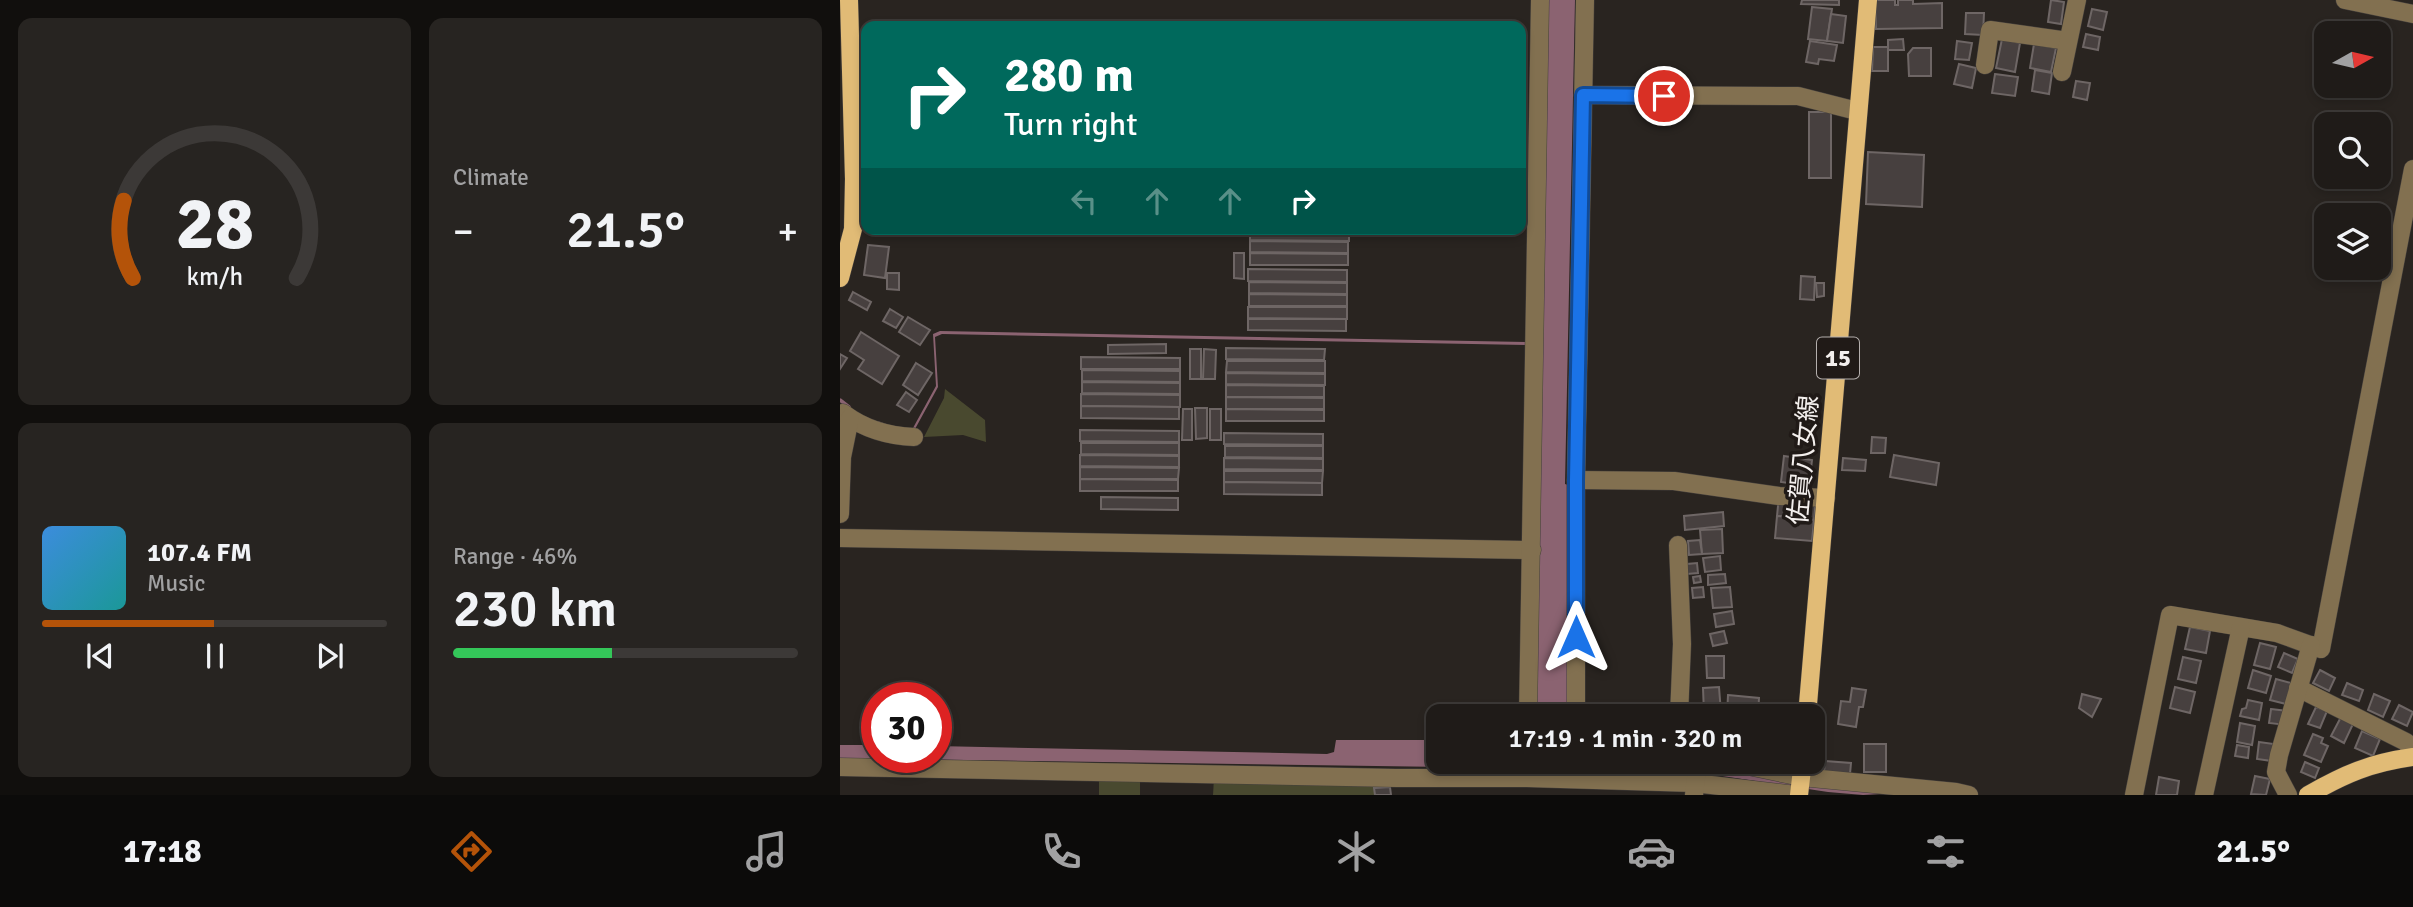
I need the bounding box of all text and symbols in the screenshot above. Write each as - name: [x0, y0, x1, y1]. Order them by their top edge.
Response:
- north arrow: [2314, 21, 2390, 98]
- map controls: [2314, 21, 2391, 280]
- text: 280 m: [1004, 45, 1134, 105]
- icon: right: [889, 49, 980, 140]
- pin: [1634, 66, 1694, 126]
- icon: arrive: [1645, 77, 1683, 115]
- text: Turn right: [1004, 105, 1137, 144]
- button: search: [2314, 112, 2391, 189]
- text: Climate: [453, 163, 529, 192]
- text: 28: [175, 180, 254, 269]
- icon: left: [1065, 182, 1103, 220]
- icon: ahead: [1138, 182, 1176, 220]
- icon: ahead: [1211, 182, 1249, 220]
- icon: right: [1284, 182, 1322, 220]
- text: 21.5°: [566, 198, 685, 262]
- button: layers: [2314, 203, 2391, 280]
- text: −: [453, 208, 474, 255]
- text: +: [777, 208, 798, 255]
- text: km/h: [186, 260, 243, 291]
- road number: 15: [1817, 338, 1859, 379]
- street label: 佐賀八女線: [1782, 394, 1826, 526]
- text: 107.4 FM: [147, 537, 252, 569]
- text: Range · 46%: [453, 542, 577, 571]
- text: Music: [147, 569, 205, 598]
- text: 230 km: [453, 577, 617, 641]
- position arrow: [1539, 600, 1613, 674]
- icon: previous: [81, 637, 119, 675]
- icon: pause: [196, 637, 234, 675]
- icon: next: [311, 637, 349, 675]
- speed limit sign: 30: [861, 682, 952, 773]
- text: 17:19 · 1 min · 320 m: [1509, 723, 1742, 755]
- icon: directions: [447, 827, 496, 876]
- icon: music: [742, 827, 791, 876]
- icon: phone: [1037, 827, 1086, 876]
- icon: climate: [1332, 827, 1381, 876]
- icon: car: [1627, 827, 1676, 876]
- icon: filters: [1921, 827, 1970, 876]
- text: 17:18: [123, 832, 201, 871]
- text: 21.5°: [2216, 832, 2290, 871]

